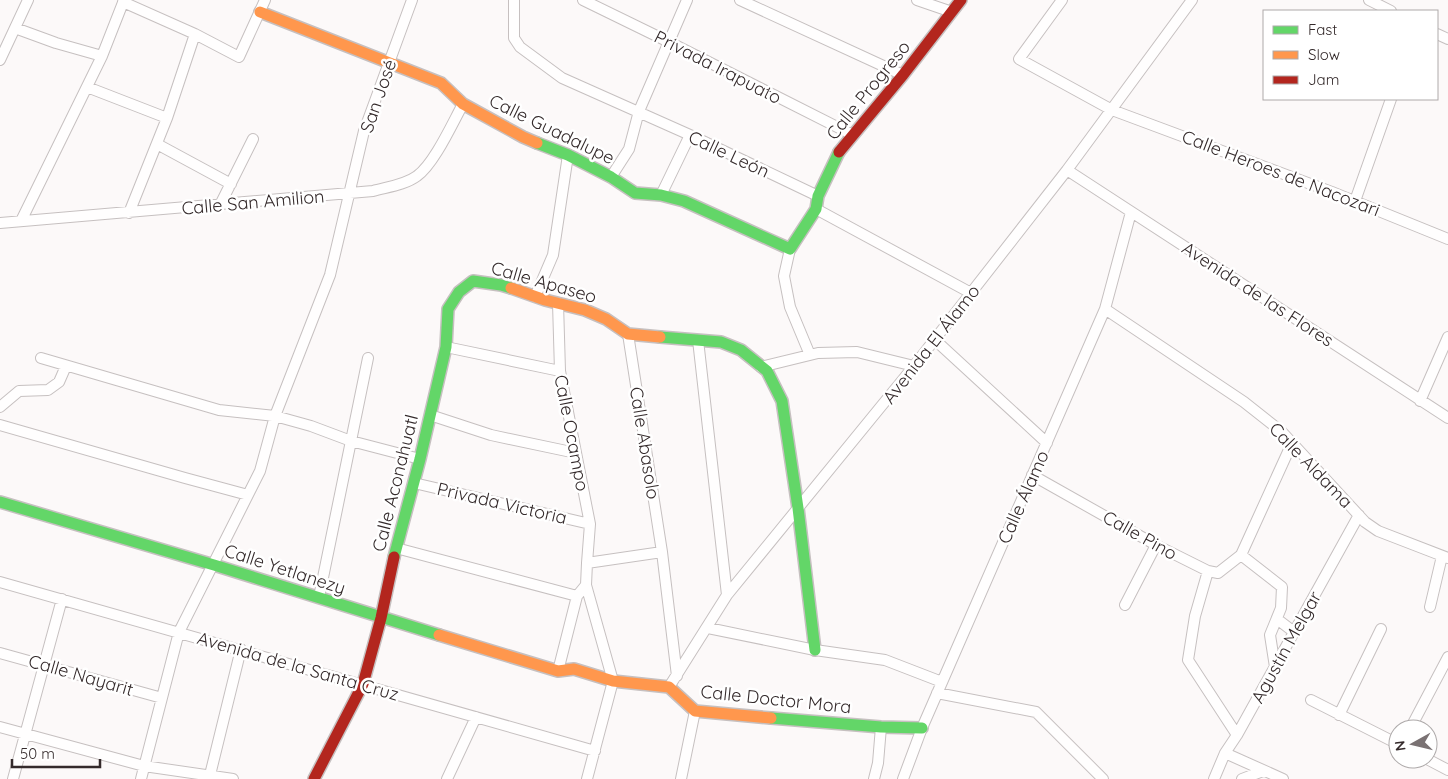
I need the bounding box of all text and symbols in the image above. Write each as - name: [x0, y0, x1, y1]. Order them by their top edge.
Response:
- legend: [1263, 10, 1438, 100]
- text: Fast: [1308, 20, 1337, 39]
- street label: Privada Irapuato: [651, 25, 785, 109]
- street label: Calle Progreso: [821, 36, 915, 144]
- text: Slow: [1308, 45, 1340, 64]
- street label: San José: [355, 56, 401, 136]
- text: Jam: [1308, 70, 1339, 89]
- street label: Calle Guadalupe: [486, 89, 618, 169]
- street label: Calle León: [685, 125, 773, 183]
- street label: Calle Heroes de Nacozari: [1179, 125, 1383, 221]
- street label: Calle San Amilion: [181, 184, 325, 220]
- street label: Avenida de las Flores: [1178, 236, 1338, 352]
- street label: Calle Apaseo: [489, 256, 599, 308]
- street label: Avenida El Álamo: [877, 280, 985, 408]
- street label: Calle Ocampo: [549, 373, 595, 493]
- street label: Calle Abasolo: [625, 385, 665, 501]
- street label: Calle Aconahuatl: [367, 412, 423, 554]
- street label: Calle Aldama: [1264, 417, 1358, 513]
- street label: Calle Álamo: [992, 447, 1054, 547]
- street label: Privada Victoria: [435, 477, 569, 529]
- street label: Calle Pino: [1099, 505, 1181, 565]
- street label: Calle Yetlanezy: [222, 539, 348, 599]
- street label: Agustín Melgar: [1246, 587, 1326, 707]
- street label: Avenida de la Santa Cruz: [195, 626, 401, 706]
- street label: Calle Nayarit: [26, 649, 136, 701]
- street label: Calle Doctor Mora: [700, 680, 852, 718]
- north arrow: [1388, 719, 1438, 769]
- scale bar: [12, 736, 100, 768]
- text: N: [1390, 739, 1410, 752]
- text: 50 m: [20, 744, 55, 763]

